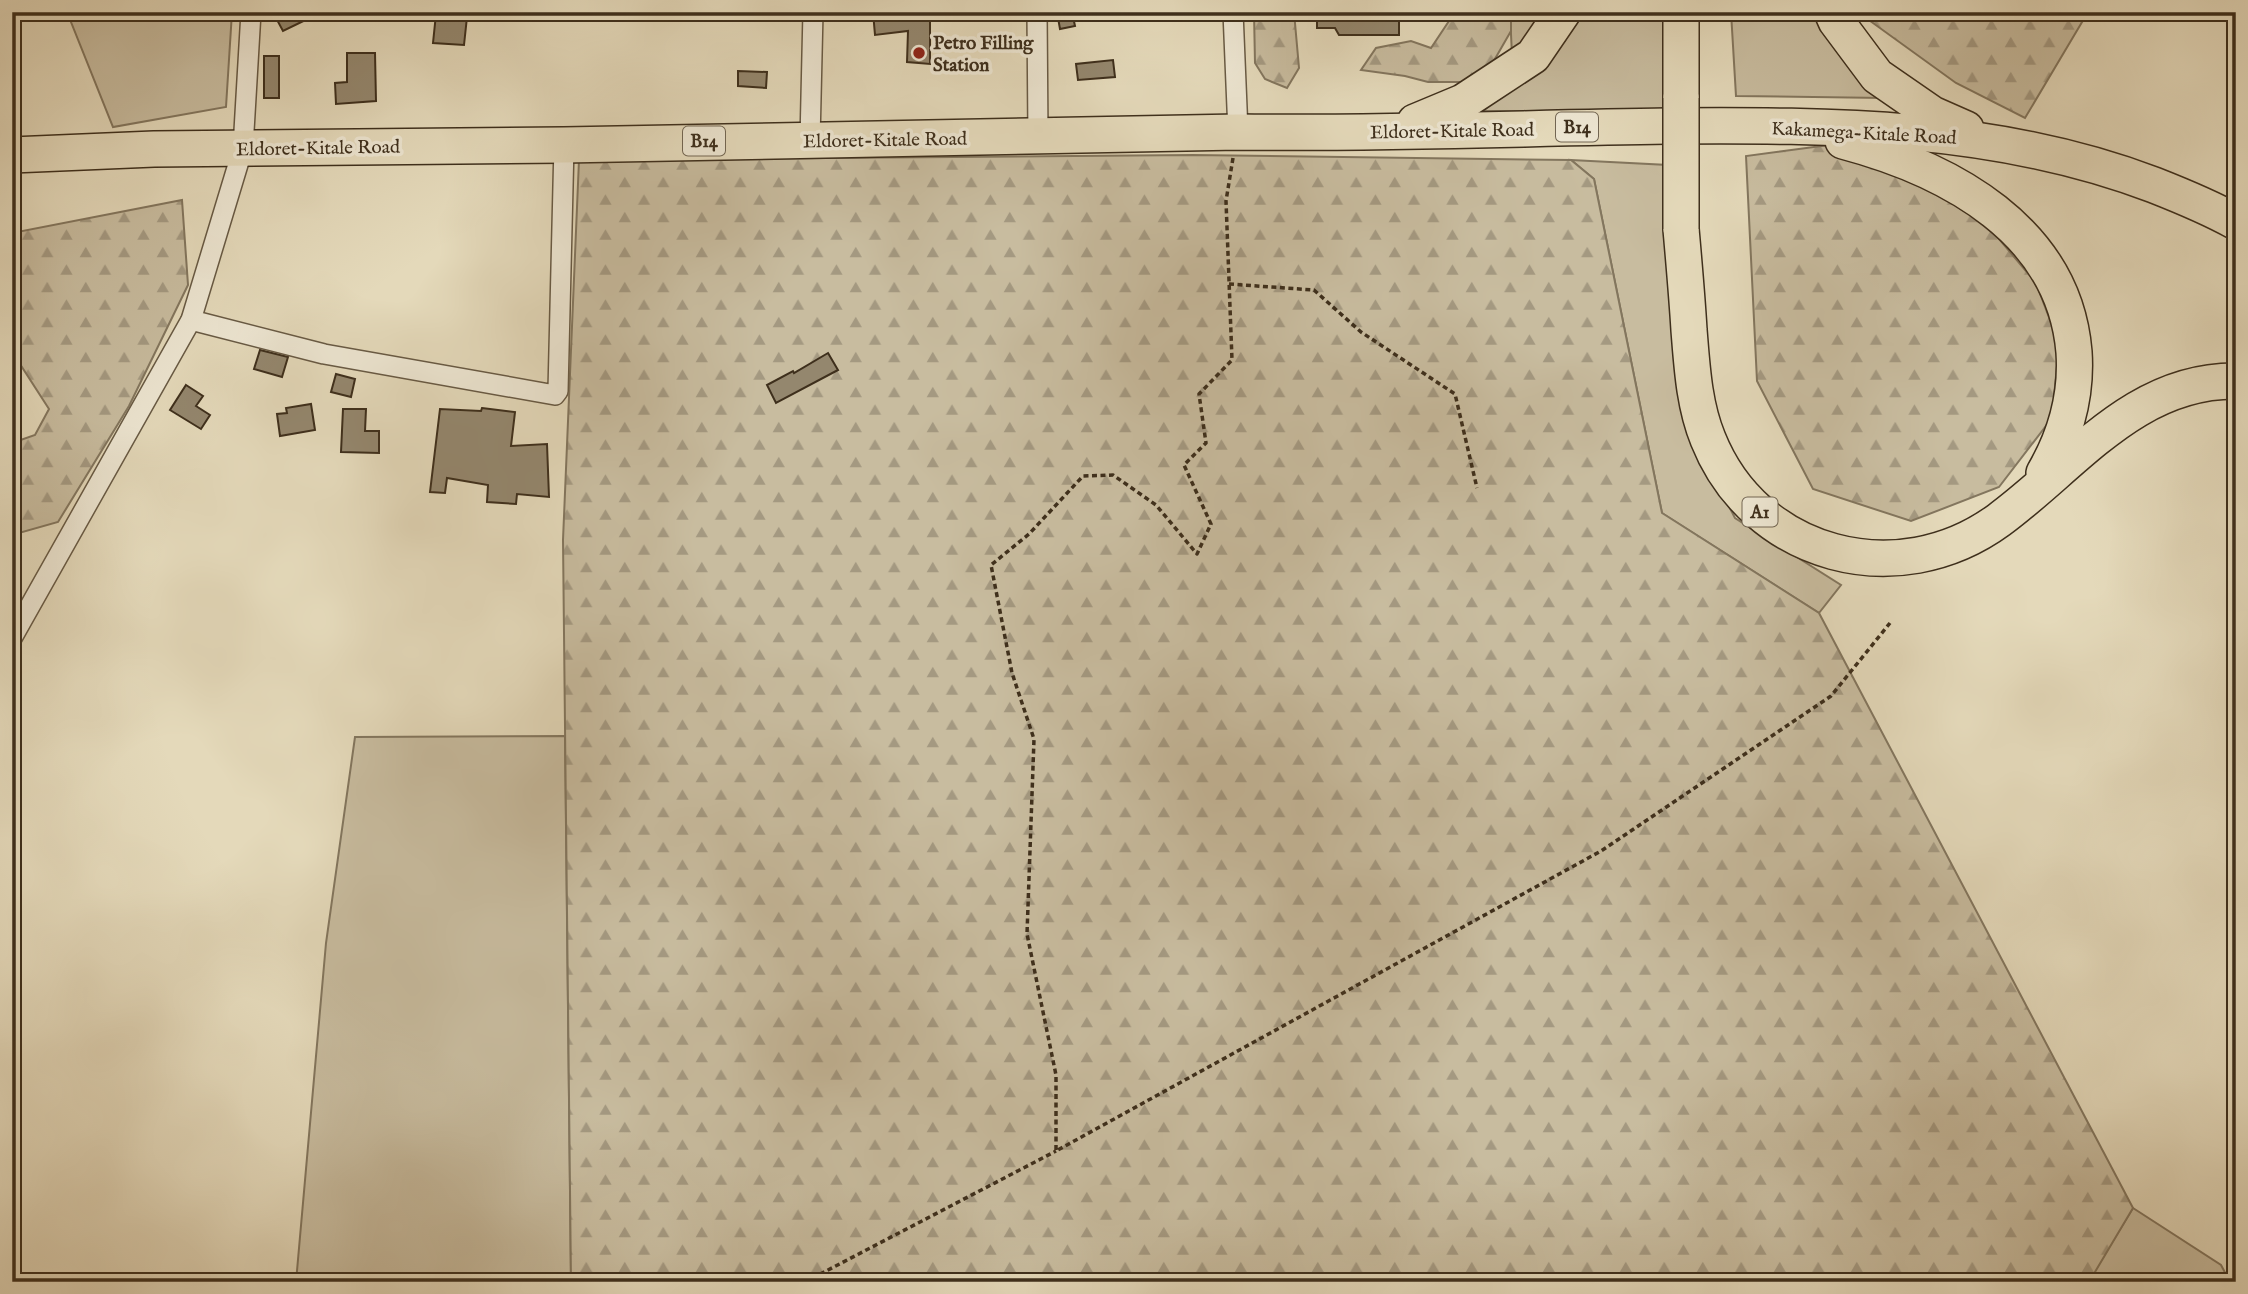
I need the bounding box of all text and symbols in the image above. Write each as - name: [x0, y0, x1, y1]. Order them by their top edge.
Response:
- place label: Petro Filling Station: [933, 32, 1034, 78]
- marker: Petro Filling Station: [911, 45, 927, 61]
- road number: B14: [1556, 112, 1598, 142]
- street label: Kakamega-Kitale Road: [1771, 117, 1958, 151]
- street label: Eldoret-Kitale Road: [1370, 119, 1535, 145]
- road number: B14: [683, 126, 725, 156]
- street label: Eldoret-Kitale Road: [803, 128, 968, 154]
- street label: Eldoret-Kitale Road: [236, 136, 401, 162]
- road number: A1: [1742, 498, 1778, 526]

